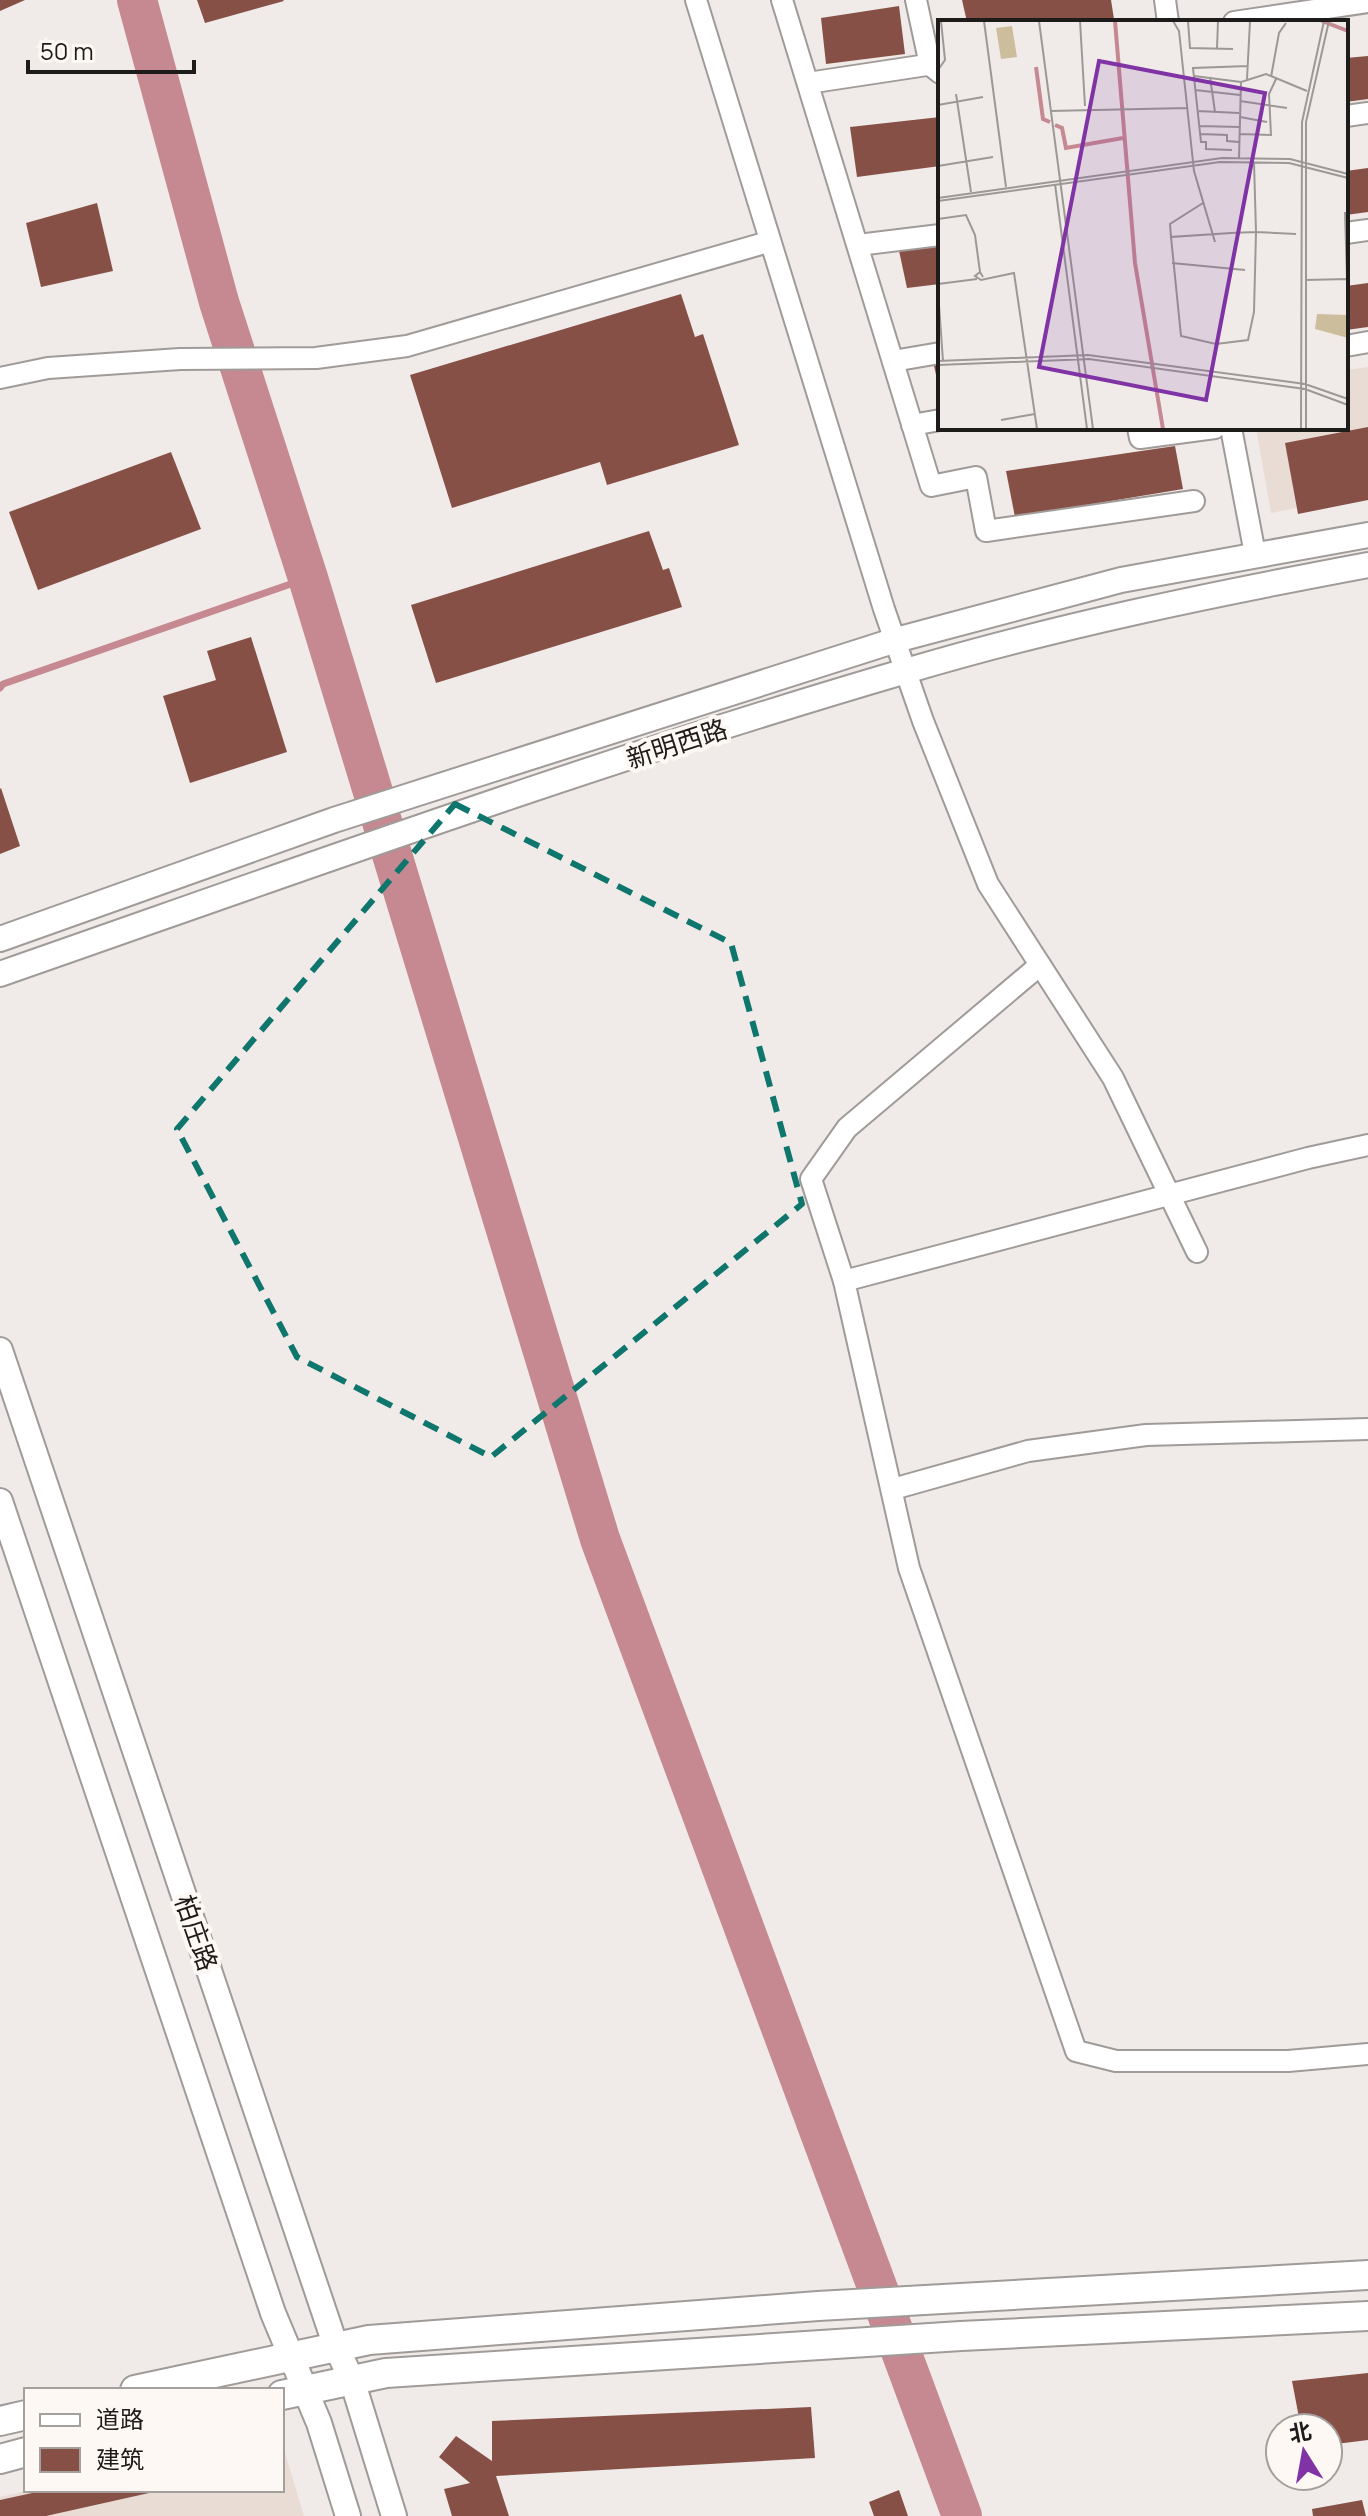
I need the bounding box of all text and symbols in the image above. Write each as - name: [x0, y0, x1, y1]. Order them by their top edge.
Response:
- inset map: [938, 20, 1348, 430]
- scale bar: [28, 24, 194, 74]
- text: 50 m: [40, 34, 94, 67]
- street label: 新明西路: [622, 710, 732, 776]
- street label: 柏庄路: [167, 1890, 227, 1975]
- legend: [24, 2388, 284, 2492]
- text: 道路: [96, 2402, 144, 2435]
- north arrow: [1264, 2412, 1344, 2492]
- text: 北: [1287, 2416, 1314, 2449]
- text: 建筑: [96, 2442, 144, 2475]

